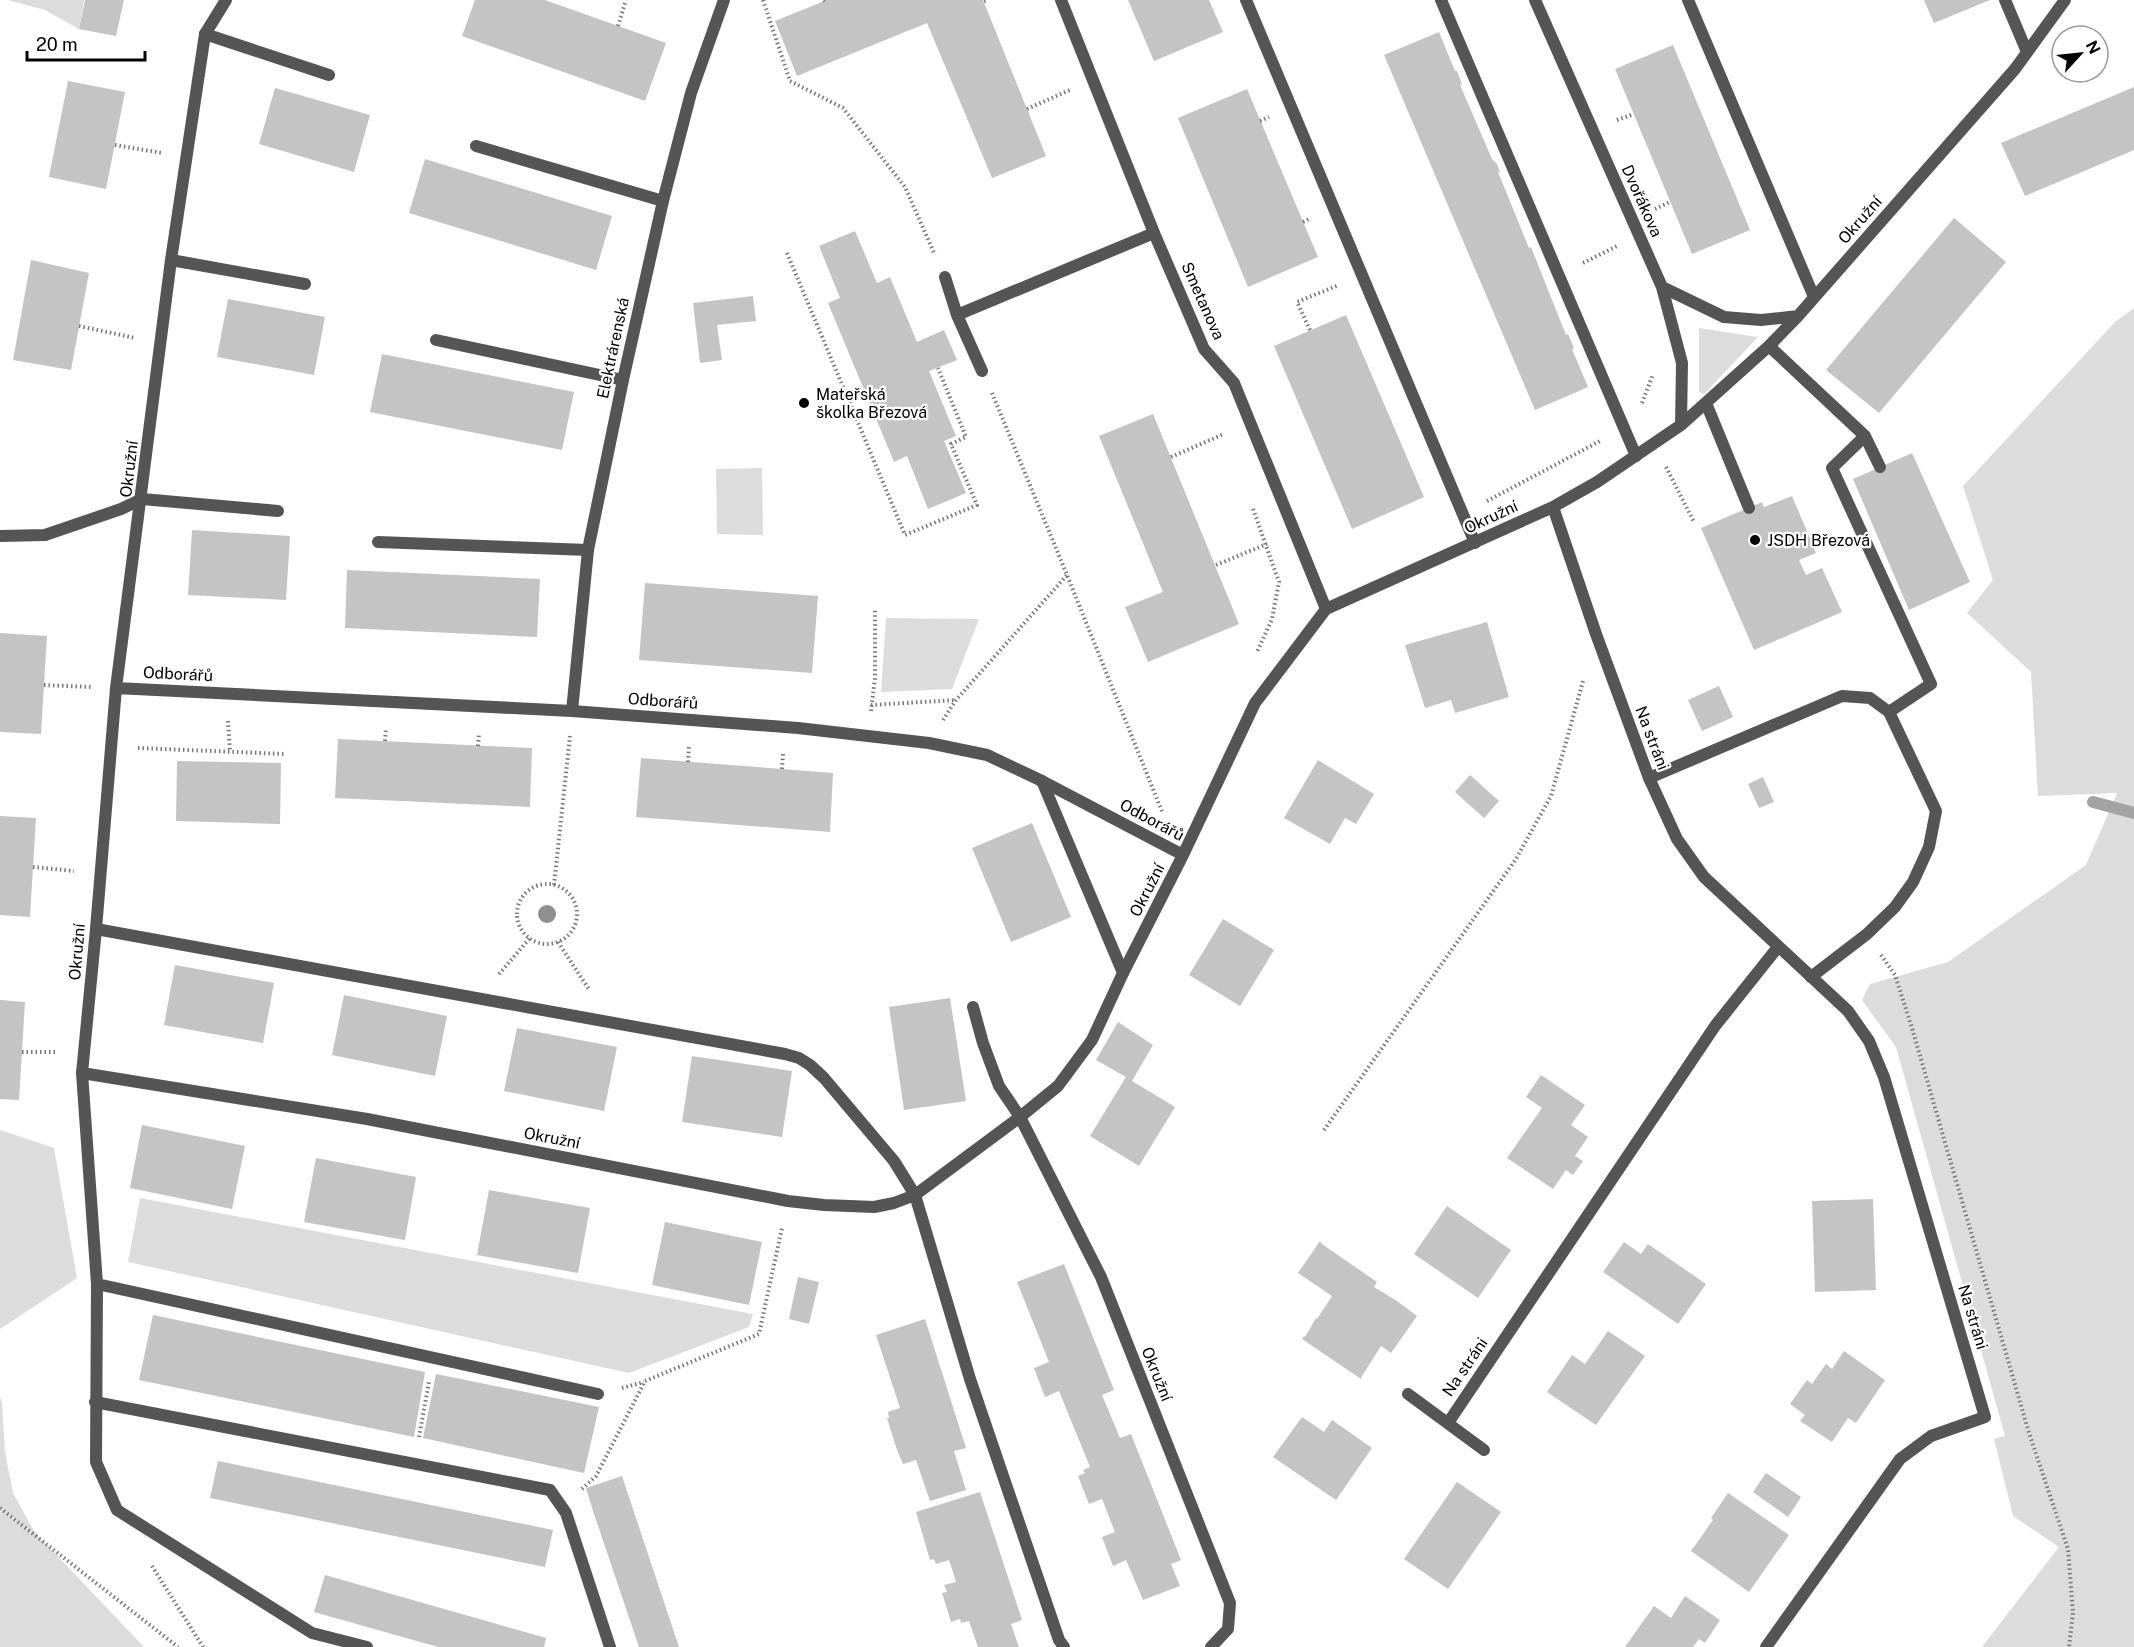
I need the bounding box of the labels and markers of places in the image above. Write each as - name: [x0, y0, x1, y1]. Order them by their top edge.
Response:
- place label: Mateřská školka Březová: [816, 385, 927, 422]
- marker: Mateřská školka Březová: [797, 396, 811, 410]
- place label: JSDH Březová: [1767, 531, 1870, 550]
- marker: JSDH Březová: [1748, 533, 1762, 547]

